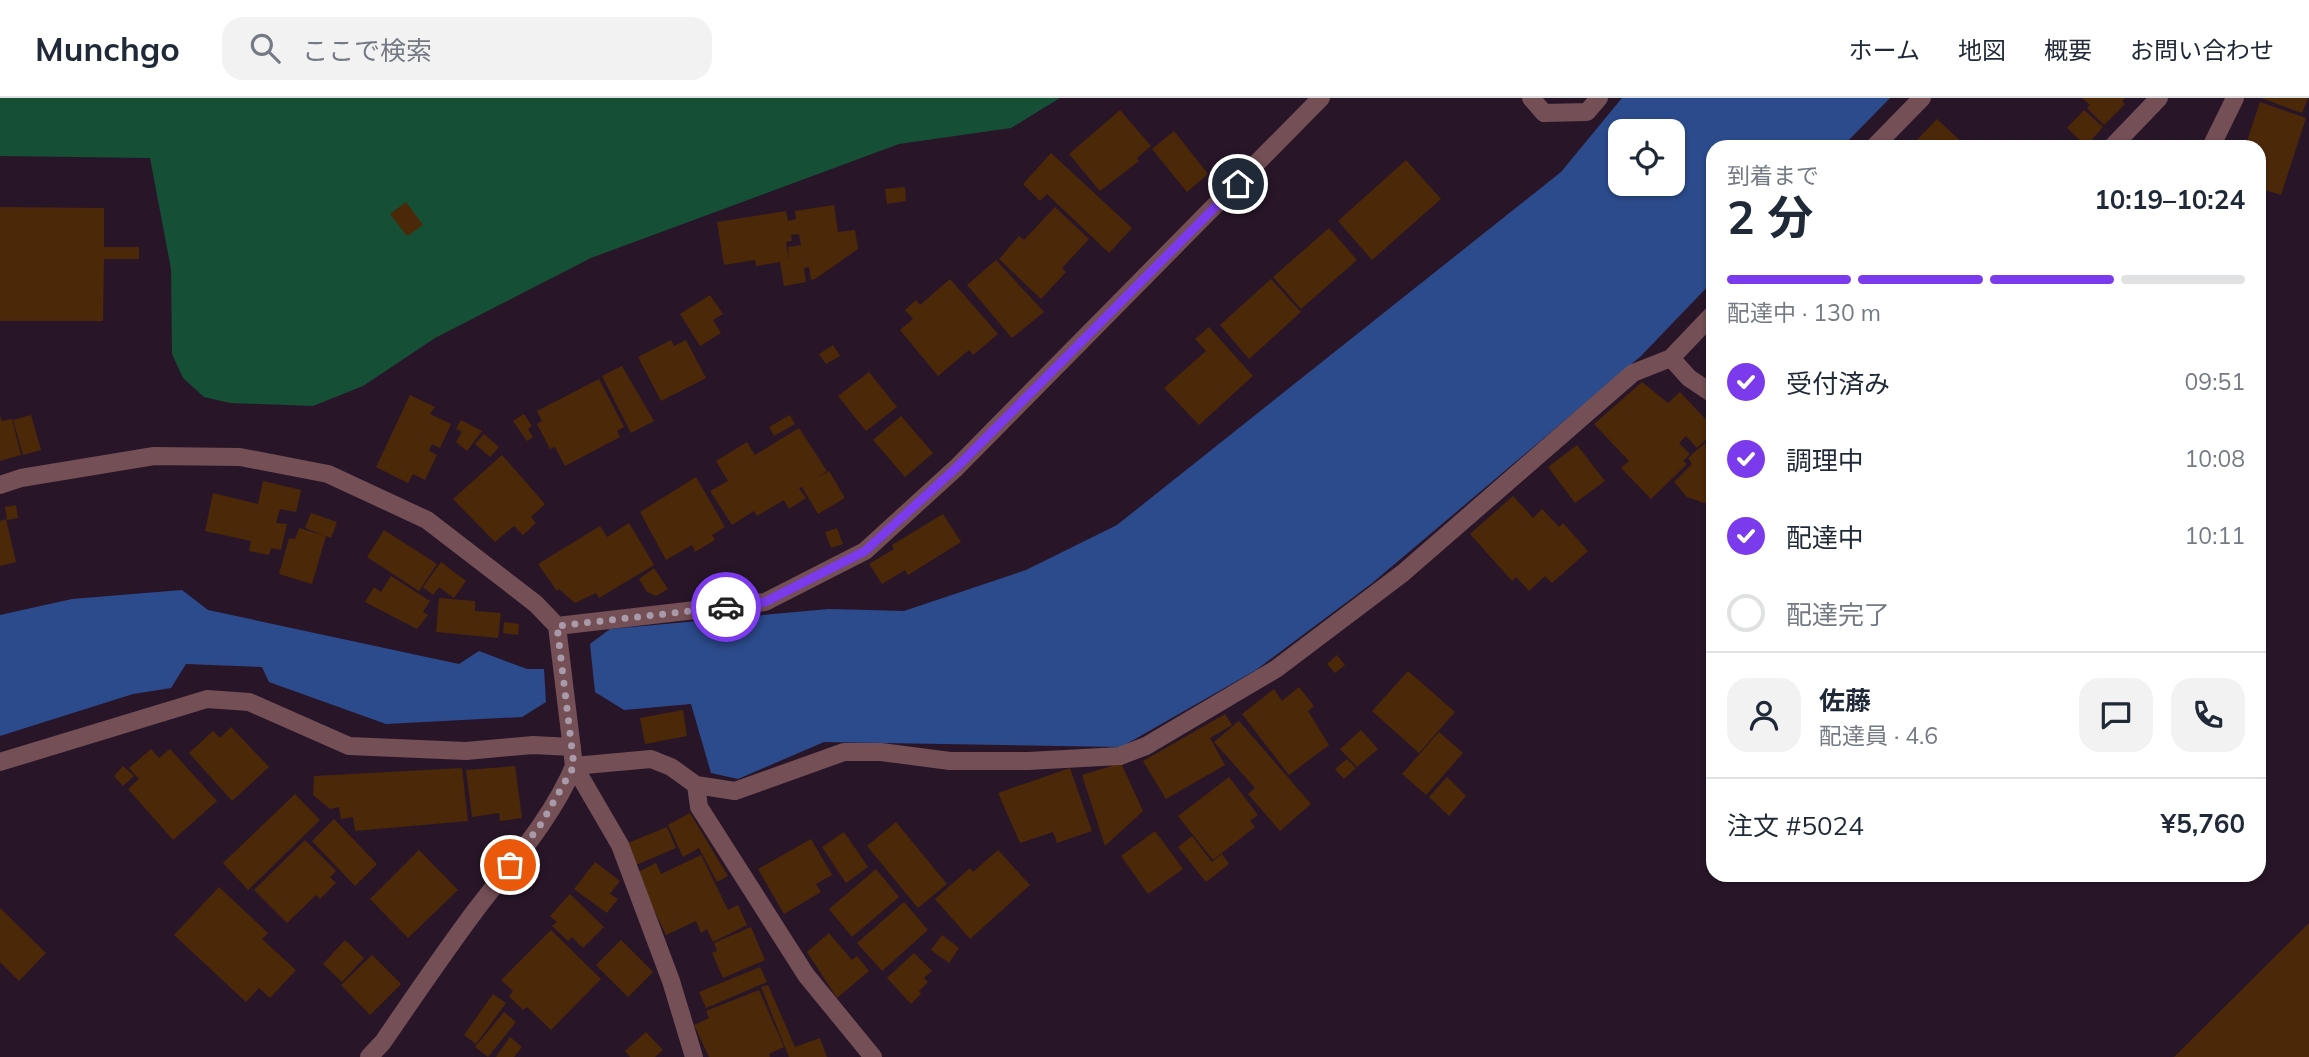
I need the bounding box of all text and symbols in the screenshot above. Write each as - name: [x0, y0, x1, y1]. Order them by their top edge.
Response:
- search box: [222, 17, 712, 80]
- text: Munchgo: [35, 28, 180, 69]
- icon: search: [246, 29, 284, 67]
- text: ここで検索: [302, 34, 432, 67]
- text: ホーム: [1849, 35, 1920, 65]
- text: 地図: [1958, 35, 2006, 65]
- text: 概要: [2044, 35, 2092, 65]
- text: お問い合わせ: [2130, 35, 2274, 65]
- map controls: [1608, 119, 1685, 196]
- button: locate: [1608, 119, 1685, 196]
- pin: [1208, 154, 1268, 214]
- text: 到着まで: [1727, 161, 1819, 190]
- icon: home: [1219, 165, 1257, 203]
- text: 10:19–10:24: [2094, 183, 2245, 216]
- text: 2 分: [1727, 188, 1813, 246]
- text: 配達中 · 130 m: [1727, 298, 1881, 327]
- icon: check: [1727, 363, 1765, 401]
- text: 受付済み: [1786, 367, 1890, 400]
- text: 09:51: [2185, 367, 2245, 396]
- icon: check: [1727, 440, 1765, 478]
- text: 調理中: [1786, 444, 1864, 477]
- text: 10:08: [2185, 444, 2245, 473]
- icon: check: [1727, 517, 1765, 555]
- text: 配達中: [1786, 521, 1864, 554]
- text: 10:11: [2185, 521, 2245, 550]
- courier: [691, 572, 761, 642]
- icon: car: [707, 588, 745, 626]
- text: 配達完了: [1786, 598, 1890, 631]
- button: person: [1727, 678, 1801, 752]
- button: chat: [2079, 678, 2153, 752]
- button: phone: [2171, 678, 2245, 752]
- text: 佐藤: [1819, 684, 1871, 717]
- text: 配達員 · 4.6: [1819, 721, 1938, 750]
- text: ¥5,760: [2161, 807, 2245, 840]
- text: 注文 #5024: [1727, 809, 1864, 842]
- pin: [480, 835, 540, 895]
- icon: bag: [491, 846, 529, 884]

